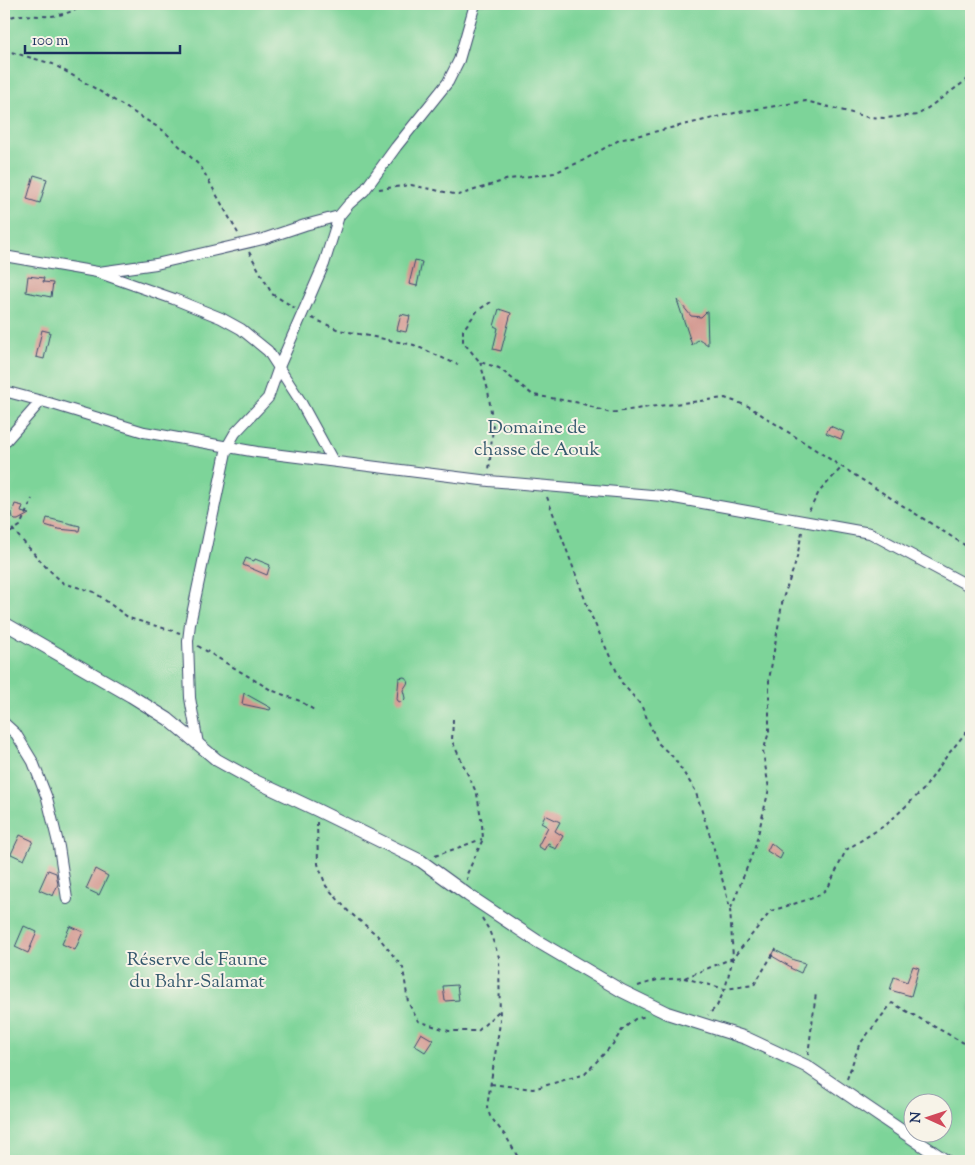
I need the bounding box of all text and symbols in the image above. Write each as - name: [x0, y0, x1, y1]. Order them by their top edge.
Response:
- scale bar: [25, 22, 180, 54]
- text: 100 m: [32, 31, 69, 52]
- park label: Domaine de chasse de Aouk: [474, 415, 601, 464]
- park label: Réserve de Faune du Bahr-Salamat: [127, 947, 267, 996]
- north arrow: [902, 1092, 952, 1142]
- text: N: [907, 1111, 927, 1124]

